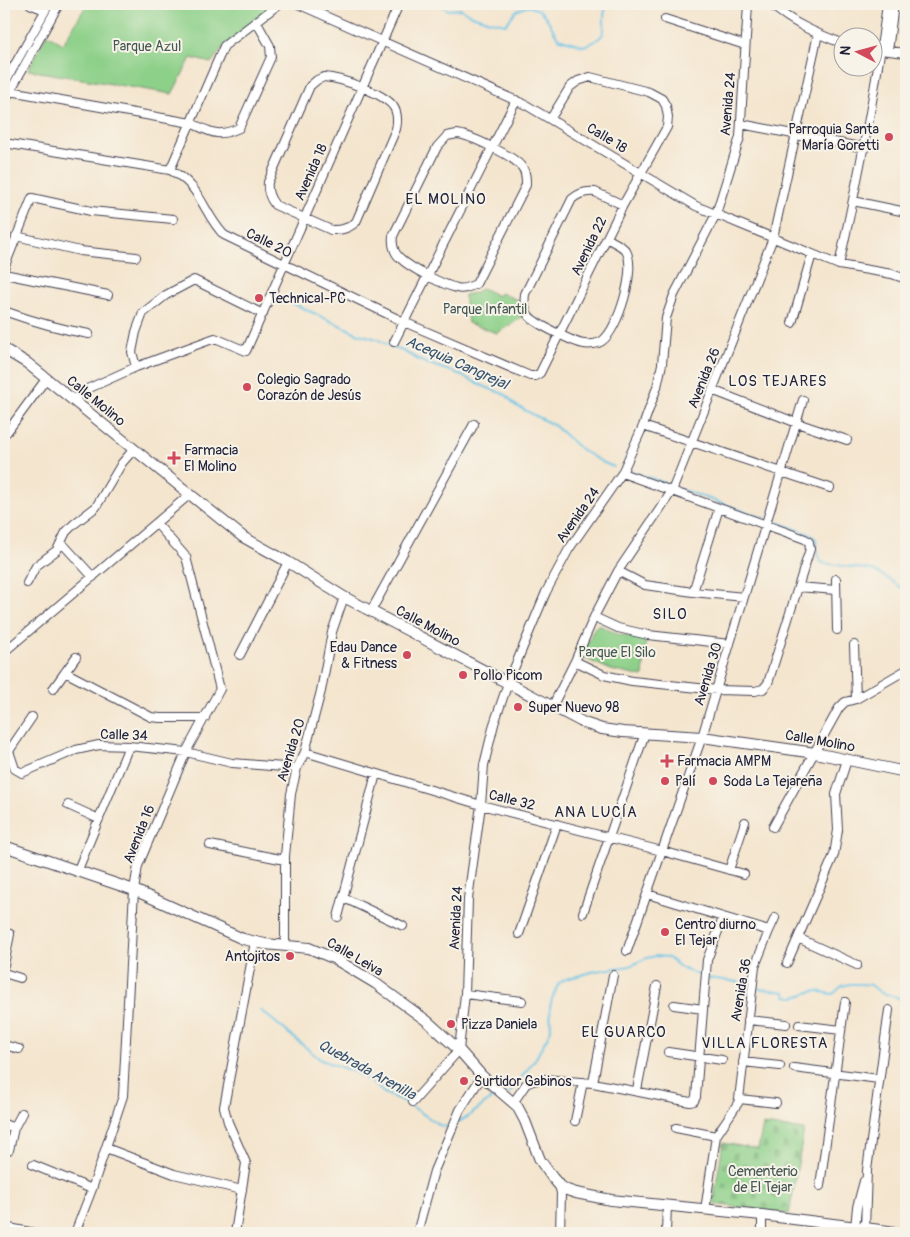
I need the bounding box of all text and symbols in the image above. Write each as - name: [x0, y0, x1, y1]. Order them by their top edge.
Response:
- north arrow: [832, 28, 882, 78]
- park label: Parque Azul: [113, 38, 181, 55]
- text: N: [837, 45, 855, 56]
- street label: Avenida 24: [717, 71, 739, 137]
- street label: Calle 18: [584, 119, 630, 157]
- place label: Parroquia Santa María Goretti: [788, 121, 879, 154]
- marker: Parroquia Santa María Goretti: [883, 131, 895, 143]
- street label: Avenida 18: [291, 141, 331, 203]
- district label: EL MOLINO: [405, 190, 487, 209]
- street label: Avenida 22: [567, 214, 611, 278]
- street label: Calle 20: [243, 225, 295, 261]
- place label: Technical-PC: [269, 290, 346, 307]
- marker: Technical-PC: [253, 292, 265, 304]
- park label: Parque Infantil: [443, 301, 527, 318]
- water label: Acequia Cangrejal: [403, 332, 513, 395]
- street label: Avenida 26: [684, 345, 724, 411]
- place label: Colegio Sagrado Corazón de Jesús: [257, 371, 362, 404]
- street label: Calle Molino: [63, 372, 129, 430]
- district label: LOS TEJARES: [728, 372, 828, 391]
- marker: Colegio Sagrado Corazón de Jesús: [241, 381, 253, 393]
- place label: Farmacia El Molino: [184, 442, 238, 475]
- marker: Farmacia El Molino: [168, 452, 180, 464]
- street label: Avenida 24: [553, 484, 603, 546]
- street label: Calle Molino: [393, 602, 464, 650]
- district label: SILO: [653, 605, 687, 624]
- place label: Edau Dance & Fitness: [330, 639, 398, 672]
- street label: Avenida 30: [690, 640, 726, 708]
- park label: Parque El Silo: [578, 644, 656, 661]
- marker: Edau Dance & Fitness: [401, 649, 413, 661]
- place label: Pollo Picom: [473, 667, 542, 684]
- marker: Pollo Picom: [457, 669, 469, 681]
- place label: Super Nuevo 98: [528, 699, 619, 716]
- marker: Super Nuevo 98: [512, 701, 524, 713]
- street label: Avenida 20: [273, 716, 309, 784]
- street label: Calle 34: [100, 726, 148, 744]
- street label: Calle Molino: [784, 726, 857, 756]
- place label: Farmacia AMPM: [677, 753, 771, 770]
- marker: Farmacia AMPM: [661, 755, 673, 767]
- place label: Palí: [675, 773, 696, 790]
- place label: Soda La Tejareña: [723, 773, 822, 790]
- marker: Palí: [659, 775, 671, 787]
- marker: Soda La Tejareña: [707, 775, 719, 787]
- street label: Calle 32: [487, 786, 537, 814]
- street label: Avenida 16: [120, 802, 158, 866]
- district label: ANA LUCÍA: [554, 803, 638, 822]
- street label: Avenida 24: [446, 886, 466, 950]
- place label: Centro diurno El Tejar: [675, 916, 757, 949]
- marker: Centro diurno El Tejar: [659, 926, 671, 938]
- street label: Calle Leiva: [324, 934, 386, 980]
- place label: Antojitos: [225, 948, 281, 965]
- marker: Antojitos: [284, 950, 296, 962]
- street label: Avenida 36: [727, 957, 755, 1023]
- place label: Pizza Daniela: [461, 1016, 537, 1033]
- marker: Pizza Daniela: [445, 1018, 457, 1030]
- district label: EL GUARCO: [582, 1023, 667, 1042]
- district label: VILLA FLORESTA: [702, 1034, 828, 1053]
- water label: Quebrada Arenilla: [315, 1035, 420, 1105]
- place label: Surtidor Gabinos: [474, 1073, 572, 1090]
- marker: Surtidor Gabinos: [458, 1075, 470, 1087]
- park label: Cementerio de El Tejar: [728, 1163, 798, 1196]

